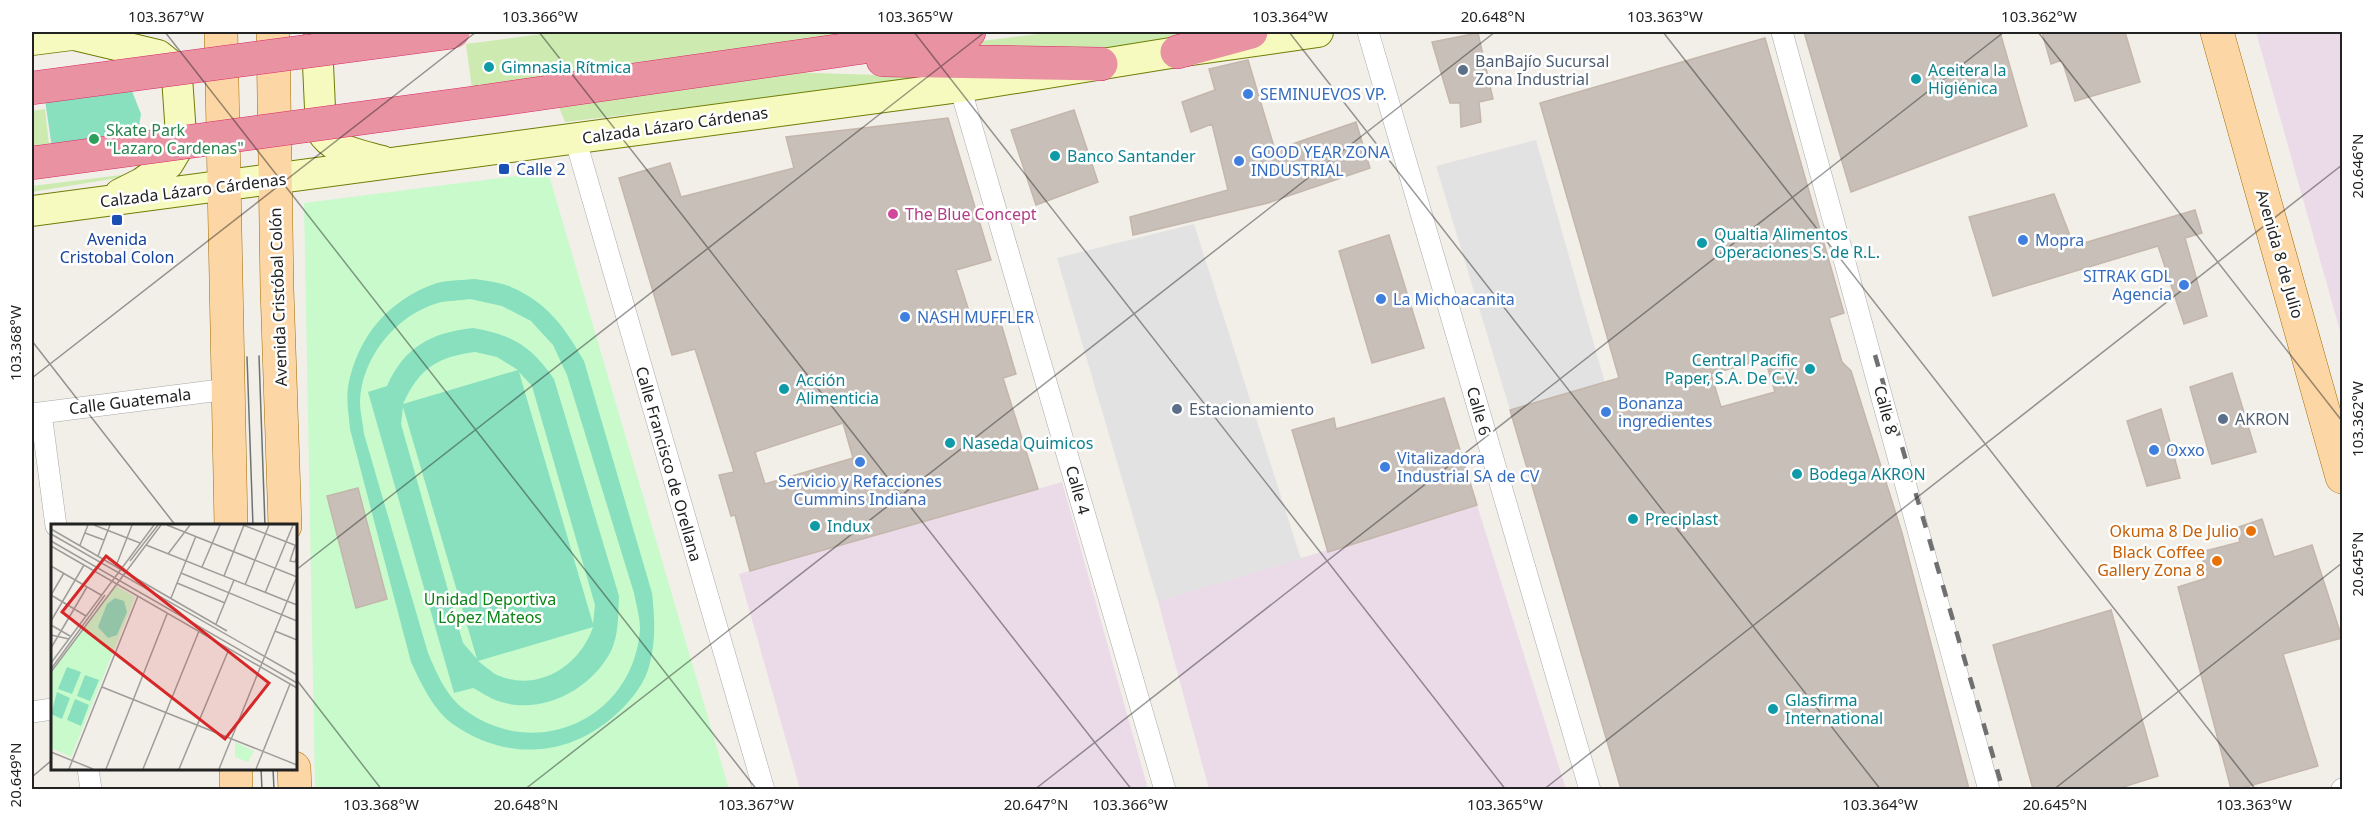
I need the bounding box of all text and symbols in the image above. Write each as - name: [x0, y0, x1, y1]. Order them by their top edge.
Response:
- text: 103.367°W: [128, 6, 204, 26]
- text: 103.366°W: [502, 6, 578, 26]
- text: 103.365°W: [877, 6, 953, 26]
- text: 103.364°W: [1252, 6, 1328, 26]
- text: 20.648°N: [1461, 6, 1525, 26]
- text: 103.363°W: [1627, 6, 1703, 26]
- text: 103.362°W: [2001, 6, 2077, 26]
- place label: BanBajío Sucursal Zona Industrial: [1475, 50, 1609, 90]
- place label: Gimnasia Rítmica: [501, 56, 631, 78]
- place label: Aceitera la Higiénica: [1928, 59, 2006, 99]
- marker: Gimnasia Rítmica: [482, 60, 496, 74]
- marker: BanBajío Sucursal Zona Industrial: [1456, 63, 1470, 77]
- marker: Aceitera la Higiénica: [1909, 72, 1923, 86]
- place label: SEMINUEVOS VP.: [1260, 83, 1387, 105]
- marker: SEMINUEVOS VP.: [1241, 87, 1255, 101]
- street label: Calzada Lázaro Cárdenas: [581, 101, 769, 149]
- place label: Skate Park "Lazaro Cardenas": [106, 119, 244, 159]
- marker: Skate Park "Lazaro Cardenas": [87, 132, 101, 146]
- text: 20.646°N: [2347, 134, 2367, 198]
- place label: GOOD YEAR ZONA INDUSTRIAL: [1251, 141, 1390, 181]
- place label: Banco Santander: [1067, 145, 1196, 167]
- marker: Banco Santander: [1048, 149, 1062, 163]
- marker: GOOD YEAR ZONA INDUSTRIAL: [1232, 154, 1246, 168]
- place label: Calle 2: [516, 158, 566, 180]
- marker: Calle 2: [497, 162, 511, 176]
- street label: Calzada Lázaro Cárdenas: [99, 168, 287, 212]
- street label: Avenida 8 de Julio: [2251, 187, 2309, 321]
- place label: The Blue Concept: [905, 203, 1037, 225]
- street label: Avenida Cristóbal Colón: [264, 207, 292, 387]
- marker: The Blue Concept: [886, 207, 900, 221]
- marker: Avenida Cristobal Colon: [110, 213, 124, 227]
- place label: Qualtia Alimentos Operaciones S. de R.L.: [1714, 223, 1880, 263]
- place label: Avenida Cristobal Colon: [60, 228, 174, 268]
- place label: Mopra: [2035, 229, 2084, 251]
- marker: Mopra: [2016, 233, 2030, 247]
- marker: Qualtia Alimentos Operaciones S. de R.L.: [1695, 236, 1709, 250]
- place label: SITRAK GDL Agencia: [2083, 265, 2172, 305]
- marker: SITRAK GDL Agencia: [2177, 278, 2191, 292]
- place label: La Michoacanita: [1393, 288, 1515, 310]
- marker: La Michoacanita: [1374, 292, 1388, 306]
- text: 103.368°W: [5, 305, 25, 381]
- place label: NASH MUFFLER: [917, 306, 1034, 328]
- marker: NASH MUFFLER: [898, 310, 912, 324]
- place label: Central Pacific Paper, S.A. De C.V.: [1665, 349, 1798, 389]
- marker: Central Pacific Paper, S.A. De C.V.: [1803, 362, 1817, 376]
- street label: Calle Francisco de Orellana: [631, 364, 707, 564]
- place label: Acción Alimenticia: [796, 369, 879, 409]
- text: 103.362°W: [2347, 381, 2367, 457]
- marker: Acción Alimenticia: [777, 382, 791, 396]
- street label: Calle Guatemala: [68, 383, 192, 419]
- street label: Calle 8: [1869, 383, 1903, 437]
- street label: Calle 6: [1462, 384, 1496, 438]
- place label: Bonanza ingredientes: [1618, 392, 1713, 432]
- place label: Estacionamiento: [1189, 398, 1314, 420]
- marker: Estacionamiento: [1170, 402, 1184, 416]
- marker: Bonanza ingredientes: [1599, 405, 1613, 419]
- place label: AKRON: [2235, 408, 2290, 430]
- marker: AKRON: [2216, 412, 2230, 426]
- place label: Naseda Quimicos: [962, 432, 1093, 454]
- marker: Naseda Quimicos: [943, 436, 957, 450]
- place label: Oxxo: [2166, 439, 2205, 461]
- marker: Oxxo: [2147, 443, 2161, 457]
- place label: Vitalizadora Industrial SA de CV: [1397, 447, 1540, 487]
- marker: Servicio y Refacciones Cummins Indiana: [853, 455, 867, 469]
- marker: Vitalizadora Industrial SA de CV: [1378, 460, 1392, 474]
- street label: Calle 4: [1061, 463, 1095, 517]
- place label: Bodega AKRON: [1809, 463, 1926, 485]
- marker: Bodega AKRON: [1790, 467, 1804, 481]
- place label: Servicio y Refacciones Cummins Indiana: [778, 470, 942, 510]
- place label: Preciplast: [1645, 508, 1718, 530]
- marker: Preciplast: [1626, 512, 1640, 526]
- place label: Indux: [827, 515, 871, 537]
- marker: Indux: [808, 519, 822, 533]
- place label: Okuma 8 De Julio: [2110, 520, 2239, 542]
- inset map: [51, 524, 297, 770]
- marker: Okuma 8 De Julio: [2244, 524, 2258, 538]
- text: 20.645°N: [2347, 532, 2367, 596]
- place label: Black Coffee Gallery Zona 8: [2097, 541, 2205, 581]
- marker: Black Coffee Gallery Zona 8: [2210, 554, 2224, 568]
- park label: Unidad Deportiva López Mateos: [424, 588, 556, 628]
- place label: Glasfirma International: [1785, 689, 1883, 729]
- marker: Glasfirma International: [1766, 702, 1780, 716]
- text: 20.649°N: [5, 743, 25, 807]
- text: 103.368°W: [343, 794, 419, 814]
- text: 20.648°N: [494, 794, 558, 814]
- text: 103.367°W: [718, 794, 794, 814]
- text: 20.647°N: [1004, 794, 1068, 814]
- text: 103.366°W: [1092, 794, 1168, 814]
- text: 103.365°W: [1467, 794, 1543, 814]
- text: 103.364°W: [1842, 794, 1918, 814]
- text: 20.645°N: [2023, 794, 2087, 814]
- text: 103.363°W: [2216, 794, 2292, 814]

